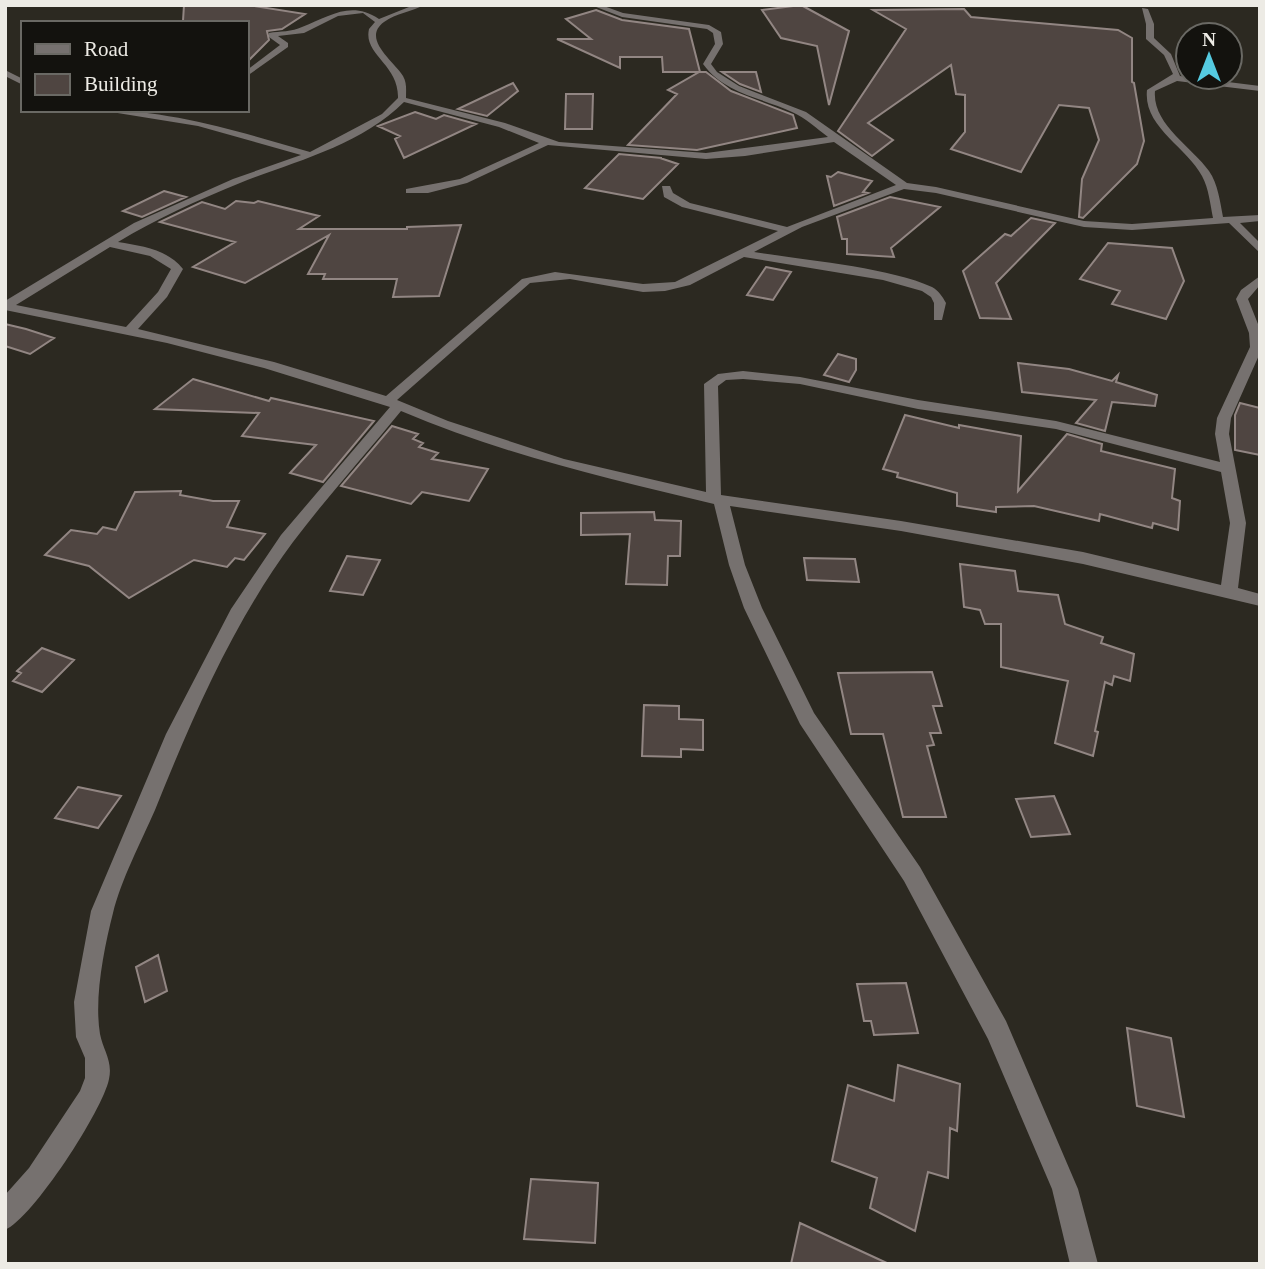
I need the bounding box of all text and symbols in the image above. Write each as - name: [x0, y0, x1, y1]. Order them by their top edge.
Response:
- legend: [21, 21, 248, 112]
- north arrow: [1174, 21, 1244, 91]
- text: N: [1202, 29, 1216, 50]
- text: Road: [84, 37, 129, 61]
- text: Building: [84, 72, 158, 96]

